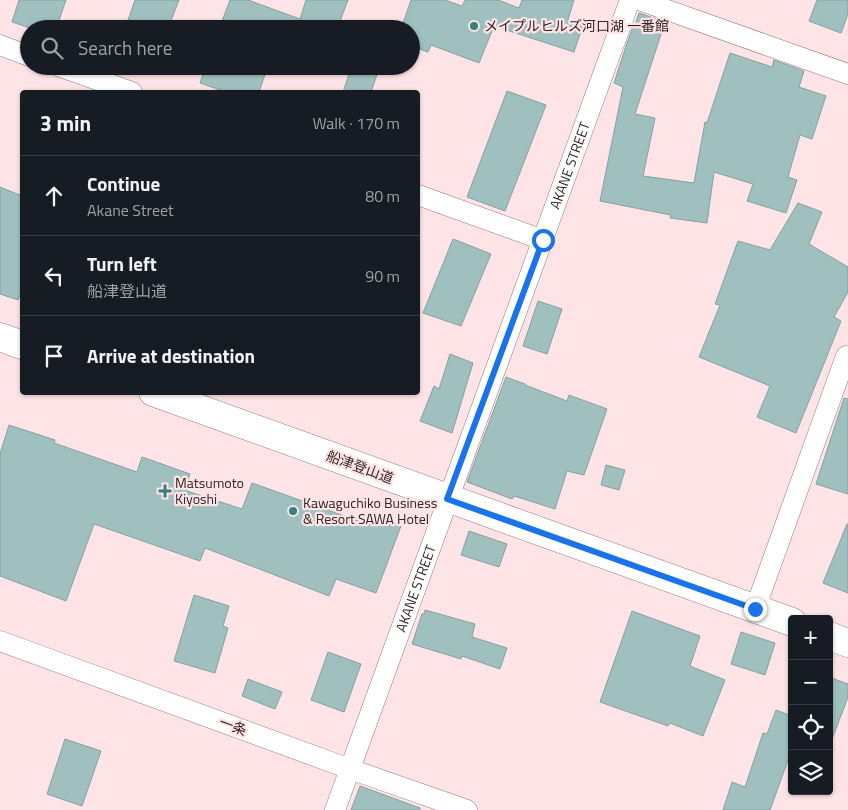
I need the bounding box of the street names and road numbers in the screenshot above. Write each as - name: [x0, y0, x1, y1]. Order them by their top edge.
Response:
- street label: AKANE STREET: [544, 118, 595, 212]
- street label: 船津登山道: [324, 445, 397, 488]
- street label: AKANE STREET: [390, 541, 441, 635]
- street label: 一条: [216, 711, 250, 740]

